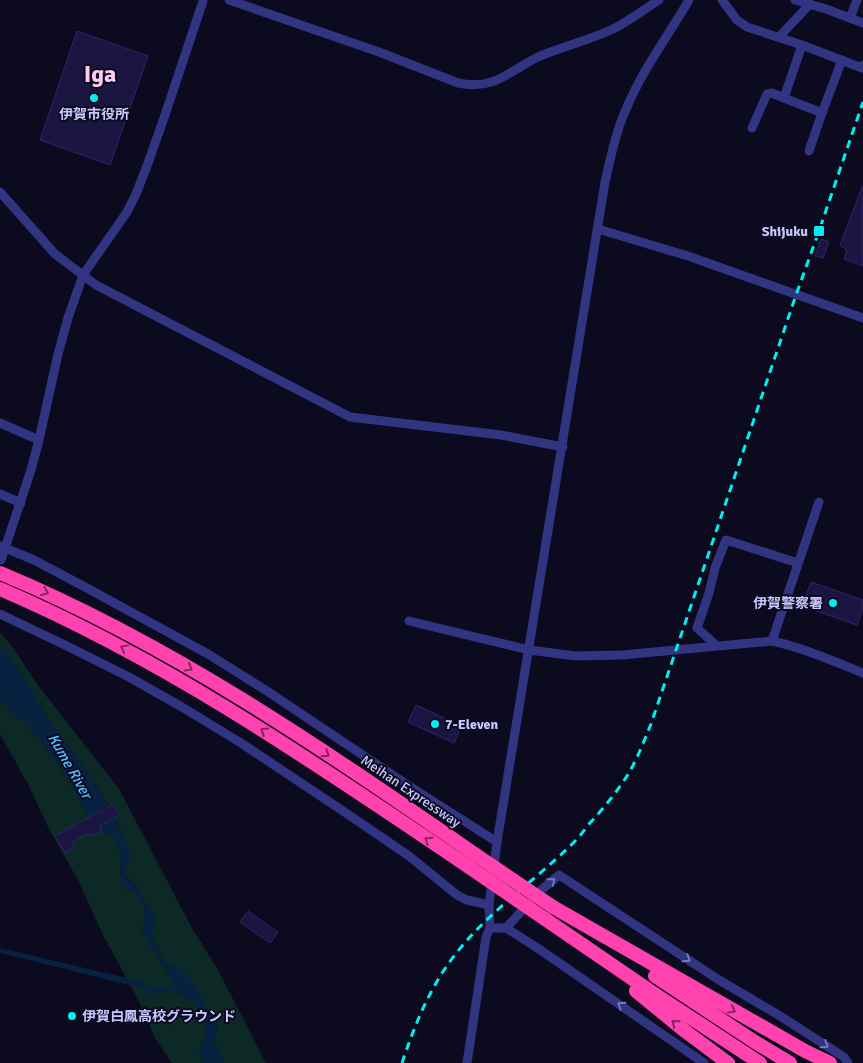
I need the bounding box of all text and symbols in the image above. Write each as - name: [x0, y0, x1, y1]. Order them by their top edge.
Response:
- district label: Iga: [84, 59, 116, 89]
- marker: 伊賀市役所: [88, 92, 100, 104]
- place label: 伊賀市役所: [59, 106, 129, 123]
- place label: Shijuku: [762, 223, 808, 240]
- marker: Shijuku: [812, 224, 826, 238]
- one-way arrow: [40, 586, 49, 597]
- place label: 伊賀警察署: [753, 595, 823, 612]
- marker: 伊賀警察署: [827, 597, 839, 609]
- one-way arrow: [120, 644, 129, 654]
- one-way arrow: [183, 661, 192, 671]
- place label: 7-Eleven: [445, 716, 498, 733]
- marker: 7-Eleven: [429, 718, 441, 730]
- one-way arrow: [260, 727, 269, 737]
- water label: Kume River: [44, 730, 97, 804]
- one-way arrow: [321, 748, 330, 757]
- street label: Meihan Expressway: [358, 752, 464, 831]
- one-way arrow: [425, 837, 434, 846]
- one-way arrow: [546, 879, 555, 887]
- one-way arrow: [682, 953, 691, 963]
- one-way arrow: [617, 1002, 626, 1011]
- one-way arrow: [726, 1003, 735, 1013]
- place label: 伊賀白鳳高校グラウンド: [82, 1008, 236, 1025]
- marker: 伊賀白鳳高校グラウンド: [66, 1010, 78, 1022]
- one-way arrow: [672, 1021, 681, 1029]
- one-way arrow: [820, 1039, 829, 1048]

